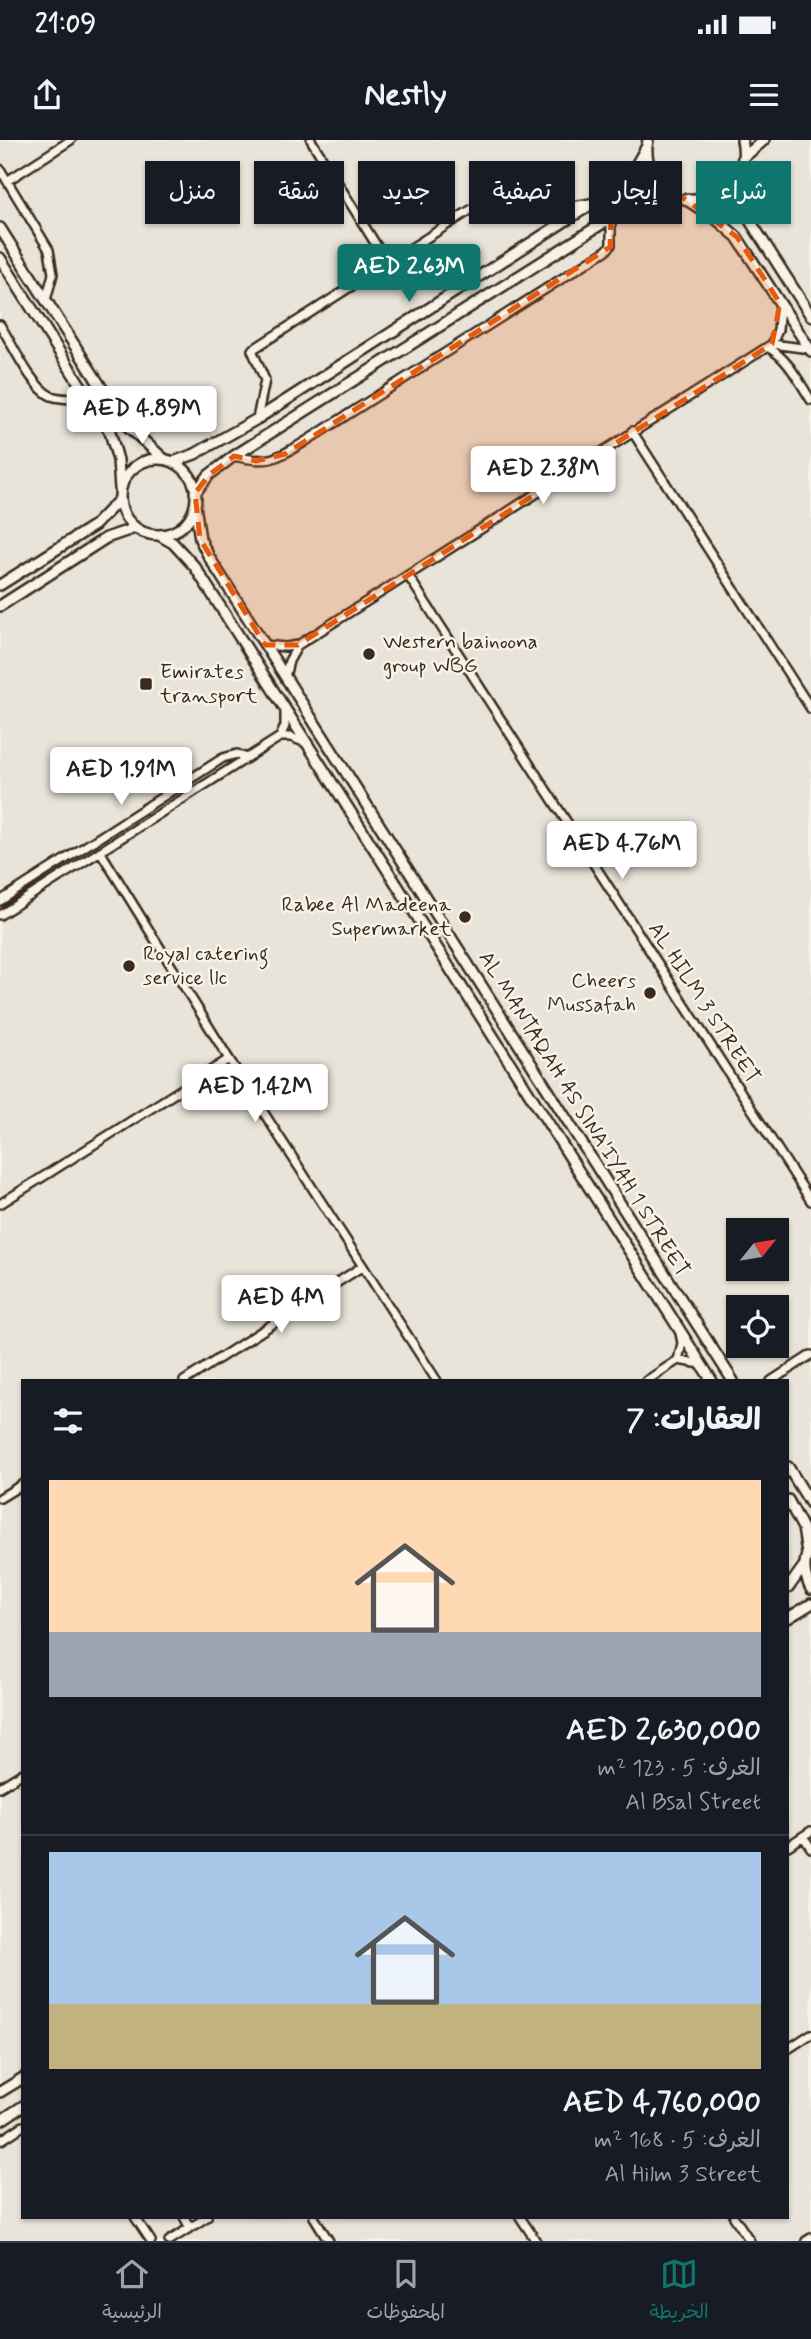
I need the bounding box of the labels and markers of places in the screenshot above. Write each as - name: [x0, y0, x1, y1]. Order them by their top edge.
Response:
- pin: AED 2.63M: [329, 244, 489, 304]
- pin: AED 4.89M: [62, 386, 222, 446]
- pin: AED 2.38M: [463, 446, 623, 506]
- place label: Western bainoona group WBG: [383, 628, 538, 680]
- marker: Western bainoona group WBG: [361, 646, 377, 662]
- place label: Emirates transport: [159, 658, 258, 710]
- marker: Emirates transport: [138, 676, 154, 692]
- pin: AED 1.91M: [41, 748, 201, 807]
- pin: AED 4.76M: [542, 822, 702, 881]
- place label: Rabee Al Madeena Supermarket: [281, 891, 452, 943]
- marker: Rabee Al Madeena Supermarket: [457, 909, 473, 925]
- place label: Royal catering service llc: [143, 940, 268, 992]
- marker: Royal catering service llc: [121, 958, 137, 974]
- place label: Cheers Mussafah: [547, 967, 636, 1019]
- marker: Cheers Mussafah: [642, 985, 658, 1001]
- pin: AED 1.42M: [175, 1065, 335, 1124]
- pin: AED 4M: [224, 1276, 338, 1335]

